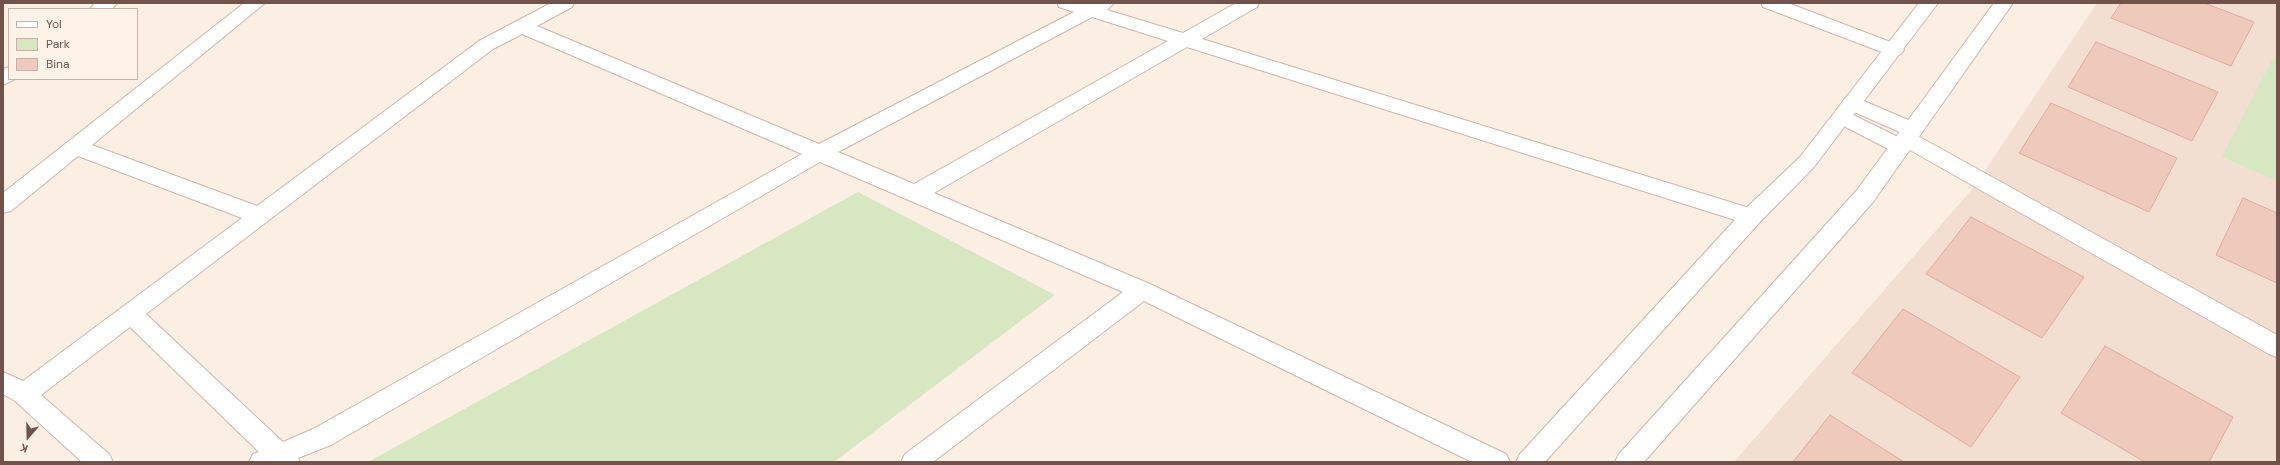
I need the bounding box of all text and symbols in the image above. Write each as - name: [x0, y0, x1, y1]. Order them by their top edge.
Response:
- legend: [8, 8, 138, 80]
- text: Yol: [46, 16, 62, 32]
- text: Park: [46, 36, 70, 52]
- text: Bina: [46, 56, 70, 72]
- north arrow: [8, 417, 48, 457]
- text: K: [18, 440, 30, 456]

